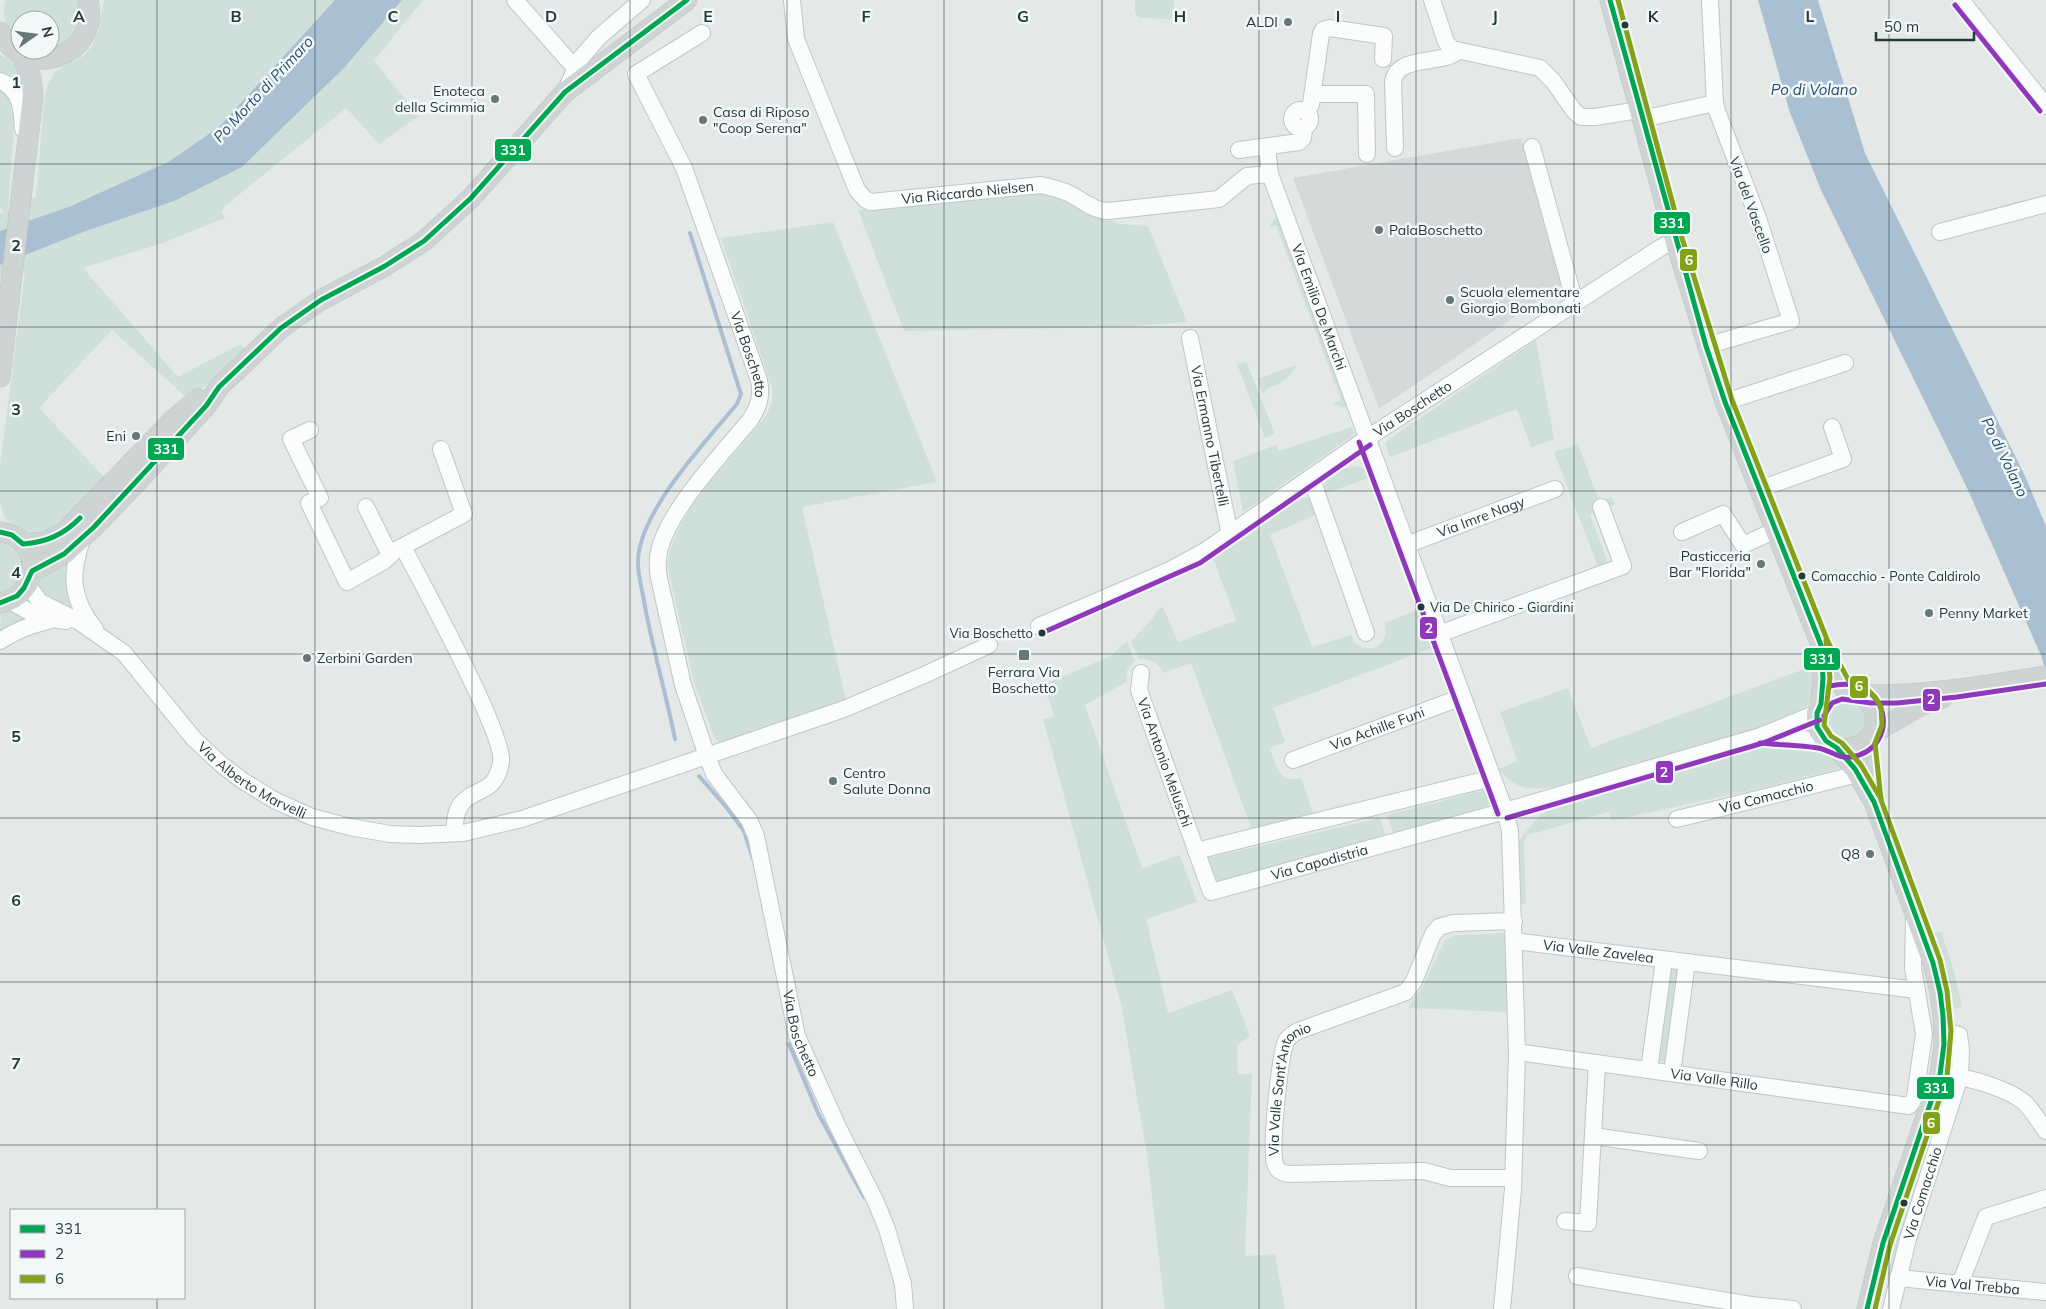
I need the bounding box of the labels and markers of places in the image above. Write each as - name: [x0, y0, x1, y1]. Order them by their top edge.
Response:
- place label: ALDI: [1246, 13, 1278, 31]
- marker: ALDI: [1282, 16, 1294, 28]
- unlabelled marker: [1620, 20, 1630, 30]
- place label: Enoteca della Scimmia: [395, 82, 485, 116]
- marker: Enoteca della Scimmia: [489, 93, 501, 105]
- place label: Casa di Riposo "Coop Serena": [713, 103, 809, 137]
- marker: Casa di Riposo "Coop Serena": [697, 114, 709, 126]
- place label: PalaBoschetto: [1389, 221, 1483, 239]
- marker: PalaBoschetto: [1373, 224, 1385, 236]
- place label: Scuola elementare Giorgio Bombonati: [1460, 283, 1581, 317]
- marker: Scuola elementare Giorgio Bombonati: [1444, 294, 1456, 306]
- place label: Eni: [106, 427, 126, 445]
- marker: Eni: [130, 430, 142, 442]
- place label: Pasticceria Bar "Florida": [1669, 547, 1751, 581]
- marker: Pasticceria Bar "Florida": [1755, 558, 1767, 570]
- place label: Comacchio - Ponte Caldirolo: [1811, 568, 1981, 584]
- marker: Comacchio - Ponte Caldirolo: [1797, 571, 1807, 581]
- place label: Via De Chirico - Giardini: [1430, 599, 1574, 615]
- marker: Via De Chirico - Giardini: [1416, 602, 1426, 612]
- place label: Penny Market: [1939, 604, 2028, 622]
- marker: Penny Market: [1923, 607, 1935, 619]
- place label: Via Boschetto: [950, 625, 1033, 641]
- marker: Via Boschetto: [1037, 628, 1047, 638]
- marker: Ferrara Via Boschetto: [1017, 648, 1031, 662]
- place label: Zerbini Garden: [317, 649, 413, 667]
- marker: Zerbini Garden: [301, 652, 313, 664]
- place label: Ferrara Via Boschetto: [988, 663, 1060, 697]
- place label: Centro Salute Donna: [843, 764, 931, 798]
- marker: Centro Salute Donna: [827, 775, 839, 787]
- place label: Q8: [1841, 845, 1860, 863]
- marker: Q8: [1864, 848, 1876, 860]
- unlabelled marker: [1899, 1198, 1909, 1208]

